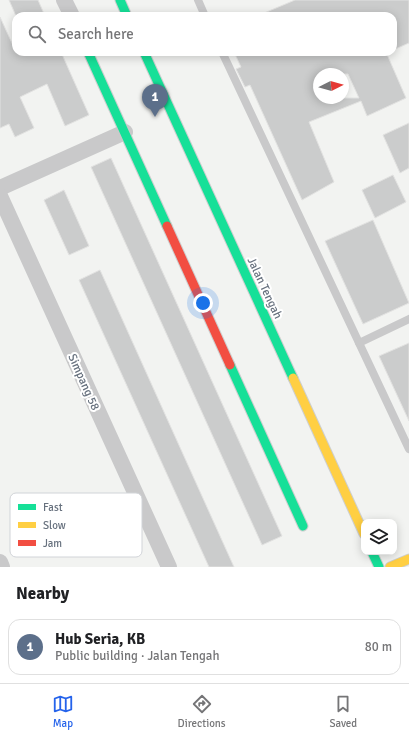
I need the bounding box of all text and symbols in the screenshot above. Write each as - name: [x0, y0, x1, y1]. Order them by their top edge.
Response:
- search box: [12, 12, 397, 56]
- icon: search: [26, 23, 48, 45]
- text: Search here: [58, 25, 134, 43]
- north arrow: [313, 68, 349, 104]
- pin: 1: [142, 84, 168, 117]
- street label: Jalan Tengah: [244, 255, 285, 321]
- your location: [193, 293, 213, 313]
- street label: Simpang 58: [64, 352, 103, 413]
- legend: [10, 493, 142, 557]
- text: Fast: [43, 501, 63, 514]
- text: Slow: [43, 519, 66, 532]
- map controls: [361, 519, 397, 555]
- button: layers: [361, 519, 397, 555]
- text: Jam: [43, 537, 62, 550]
- text: Nearby: [16, 583, 69, 604]
- text: Hub Seria, KB: [55, 630, 145, 648]
- text: 1: [26, 639, 34, 655]
- text: 80 m: [365, 639, 392, 655]
- text: Public building · Jalan Tengah: [55, 648, 220, 664]
- tab: Map: [52, 693, 74, 730]
- tab: Directions: [178, 693, 226, 730]
- tab: Saved: [329, 693, 357, 730]

